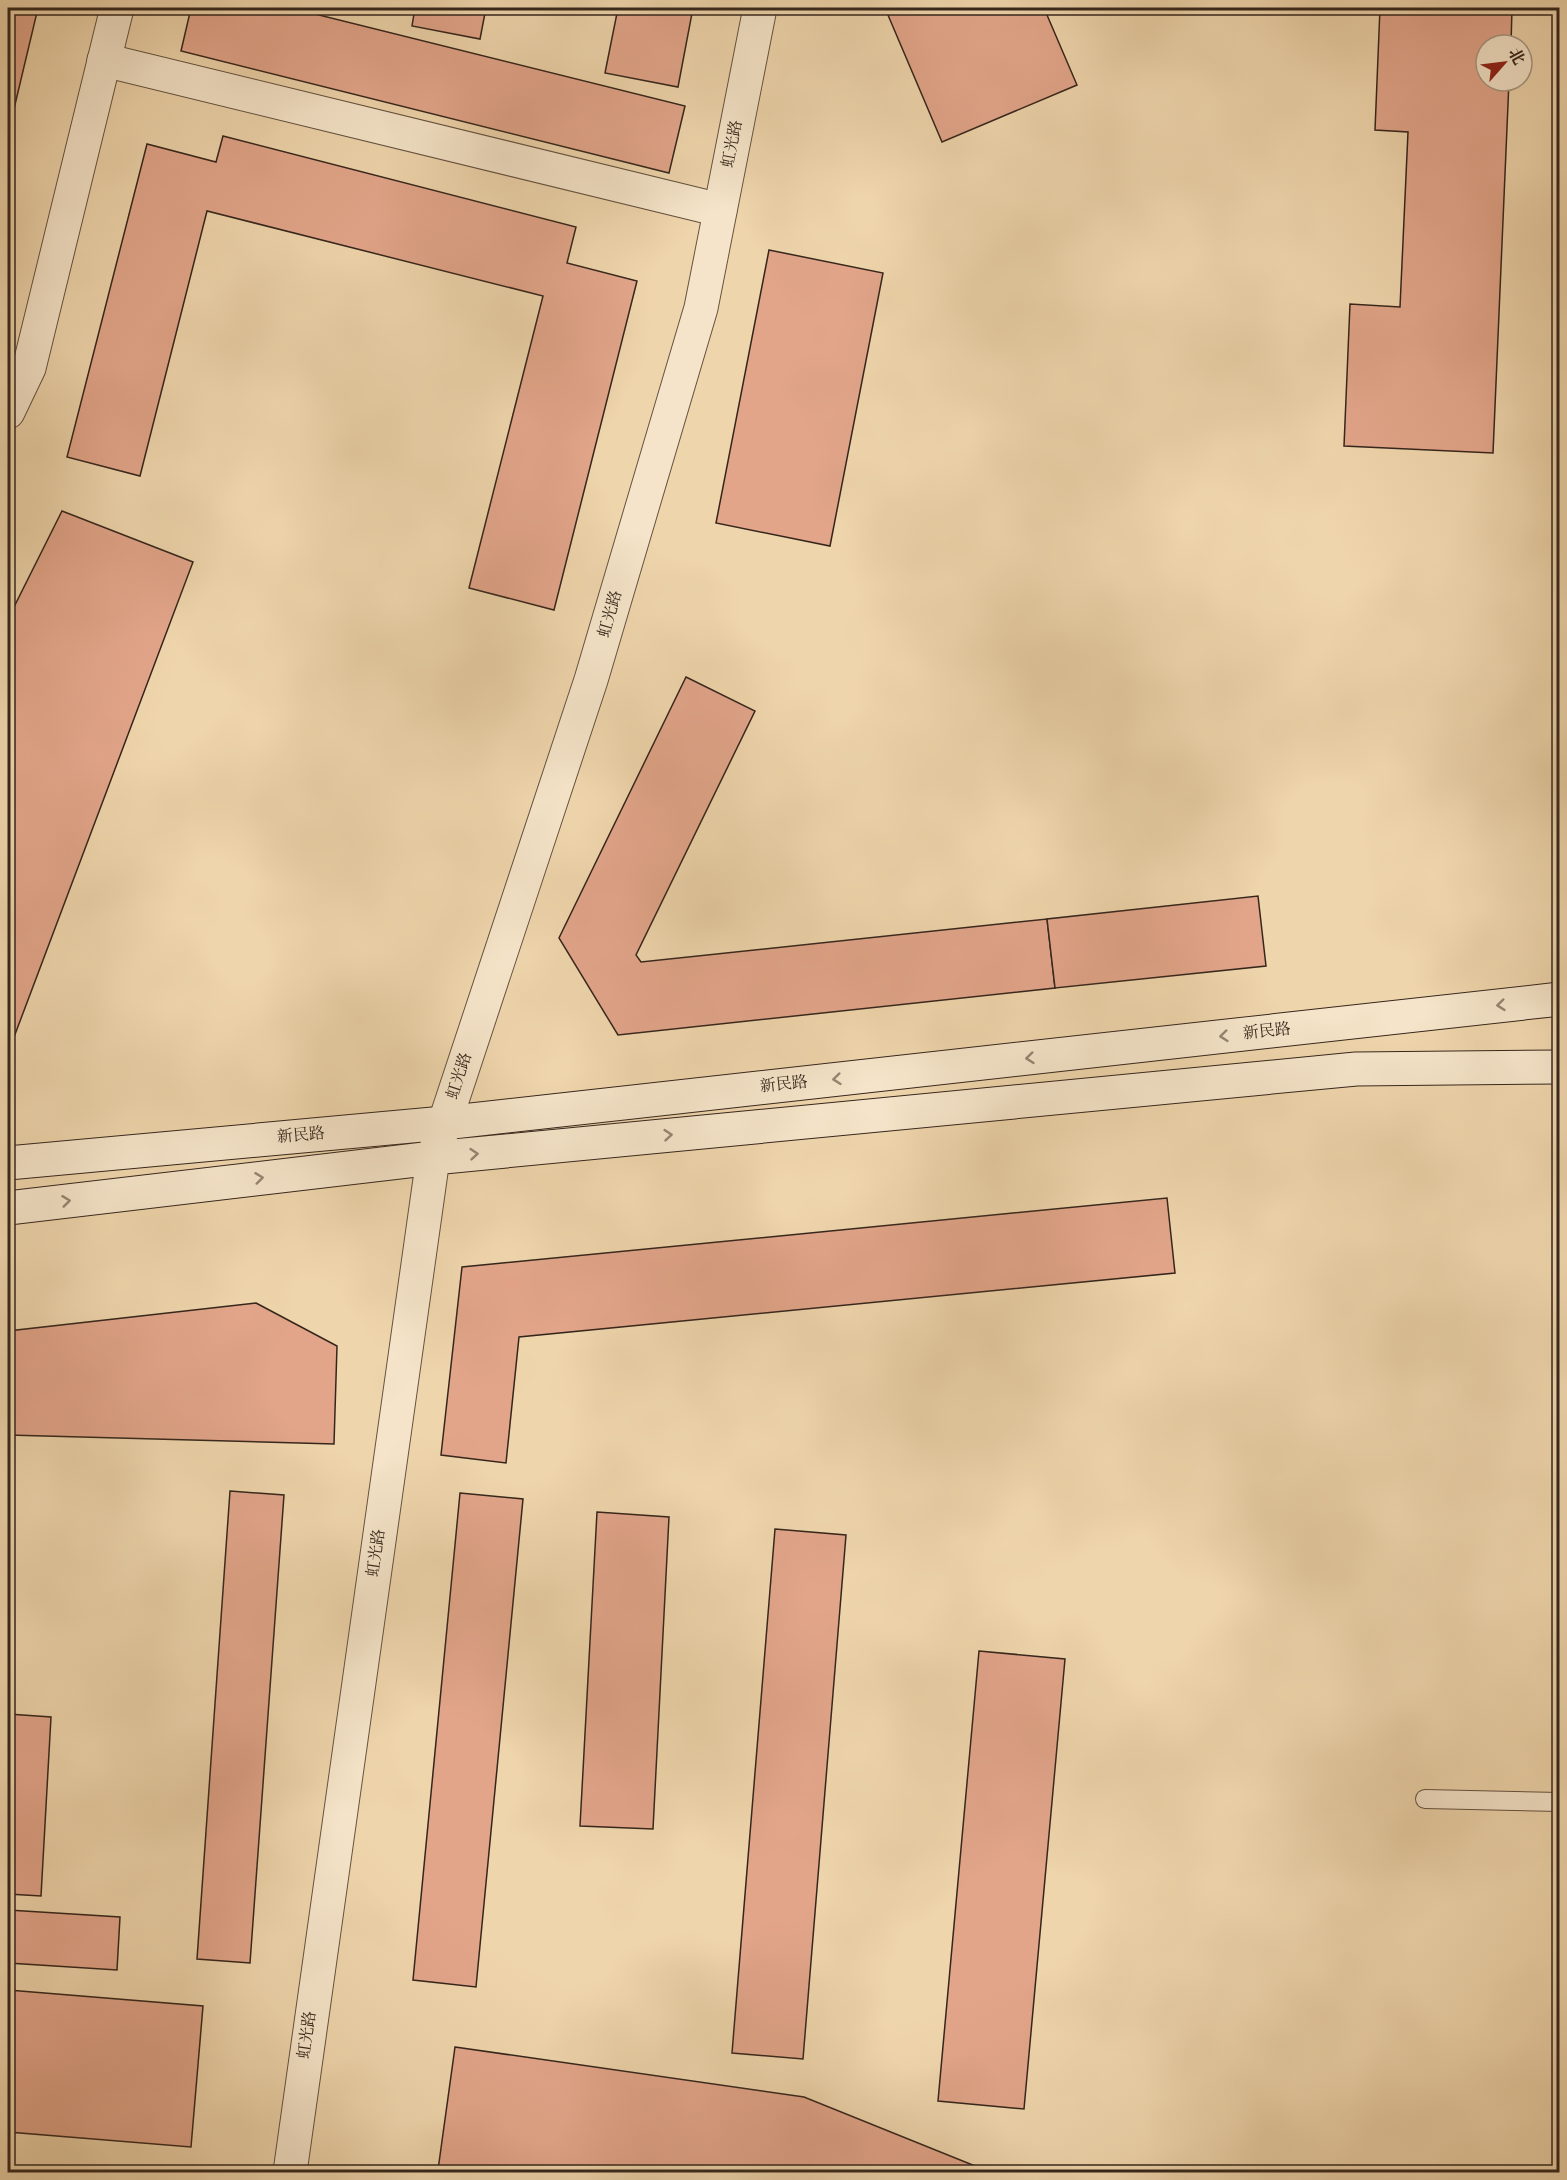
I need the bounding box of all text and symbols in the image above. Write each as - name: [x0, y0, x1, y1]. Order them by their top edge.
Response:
- north arrow: [1474, 33, 1534, 93]
- text: 北: [1503, 45, 1528, 69]
- street label: 虹光路: [719, 119, 747, 169]
- street label: 虹光路: [595, 588, 627, 640]
- one-way arrow: [1497, 999, 1506, 1011]
- street label: 新民路: [1242, 1020, 1292, 1044]
- one-way arrow: [1220, 1029, 1229, 1042]
- street label: 虹光路: [443, 1050, 477, 1102]
- one-way arrow: [1026, 1051, 1035, 1064]
- street label: 新民路: [759, 1073, 809, 1097]
- one-way arrow: [832, 1073, 841, 1085]
- street label: 新民路: [276, 1124, 326, 1148]
- one-way arrow: [663, 1129, 673, 1142]
- one-way arrow: [469, 1148, 478, 1161]
- one-way arrow: [255, 1172, 264, 1185]
- one-way arrow: [61, 1195, 70, 1208]
- street label: 虹光路: [364, 1528, 390, 1578]
- street label: 虹光路: [295, 2010, 321, 2060]

